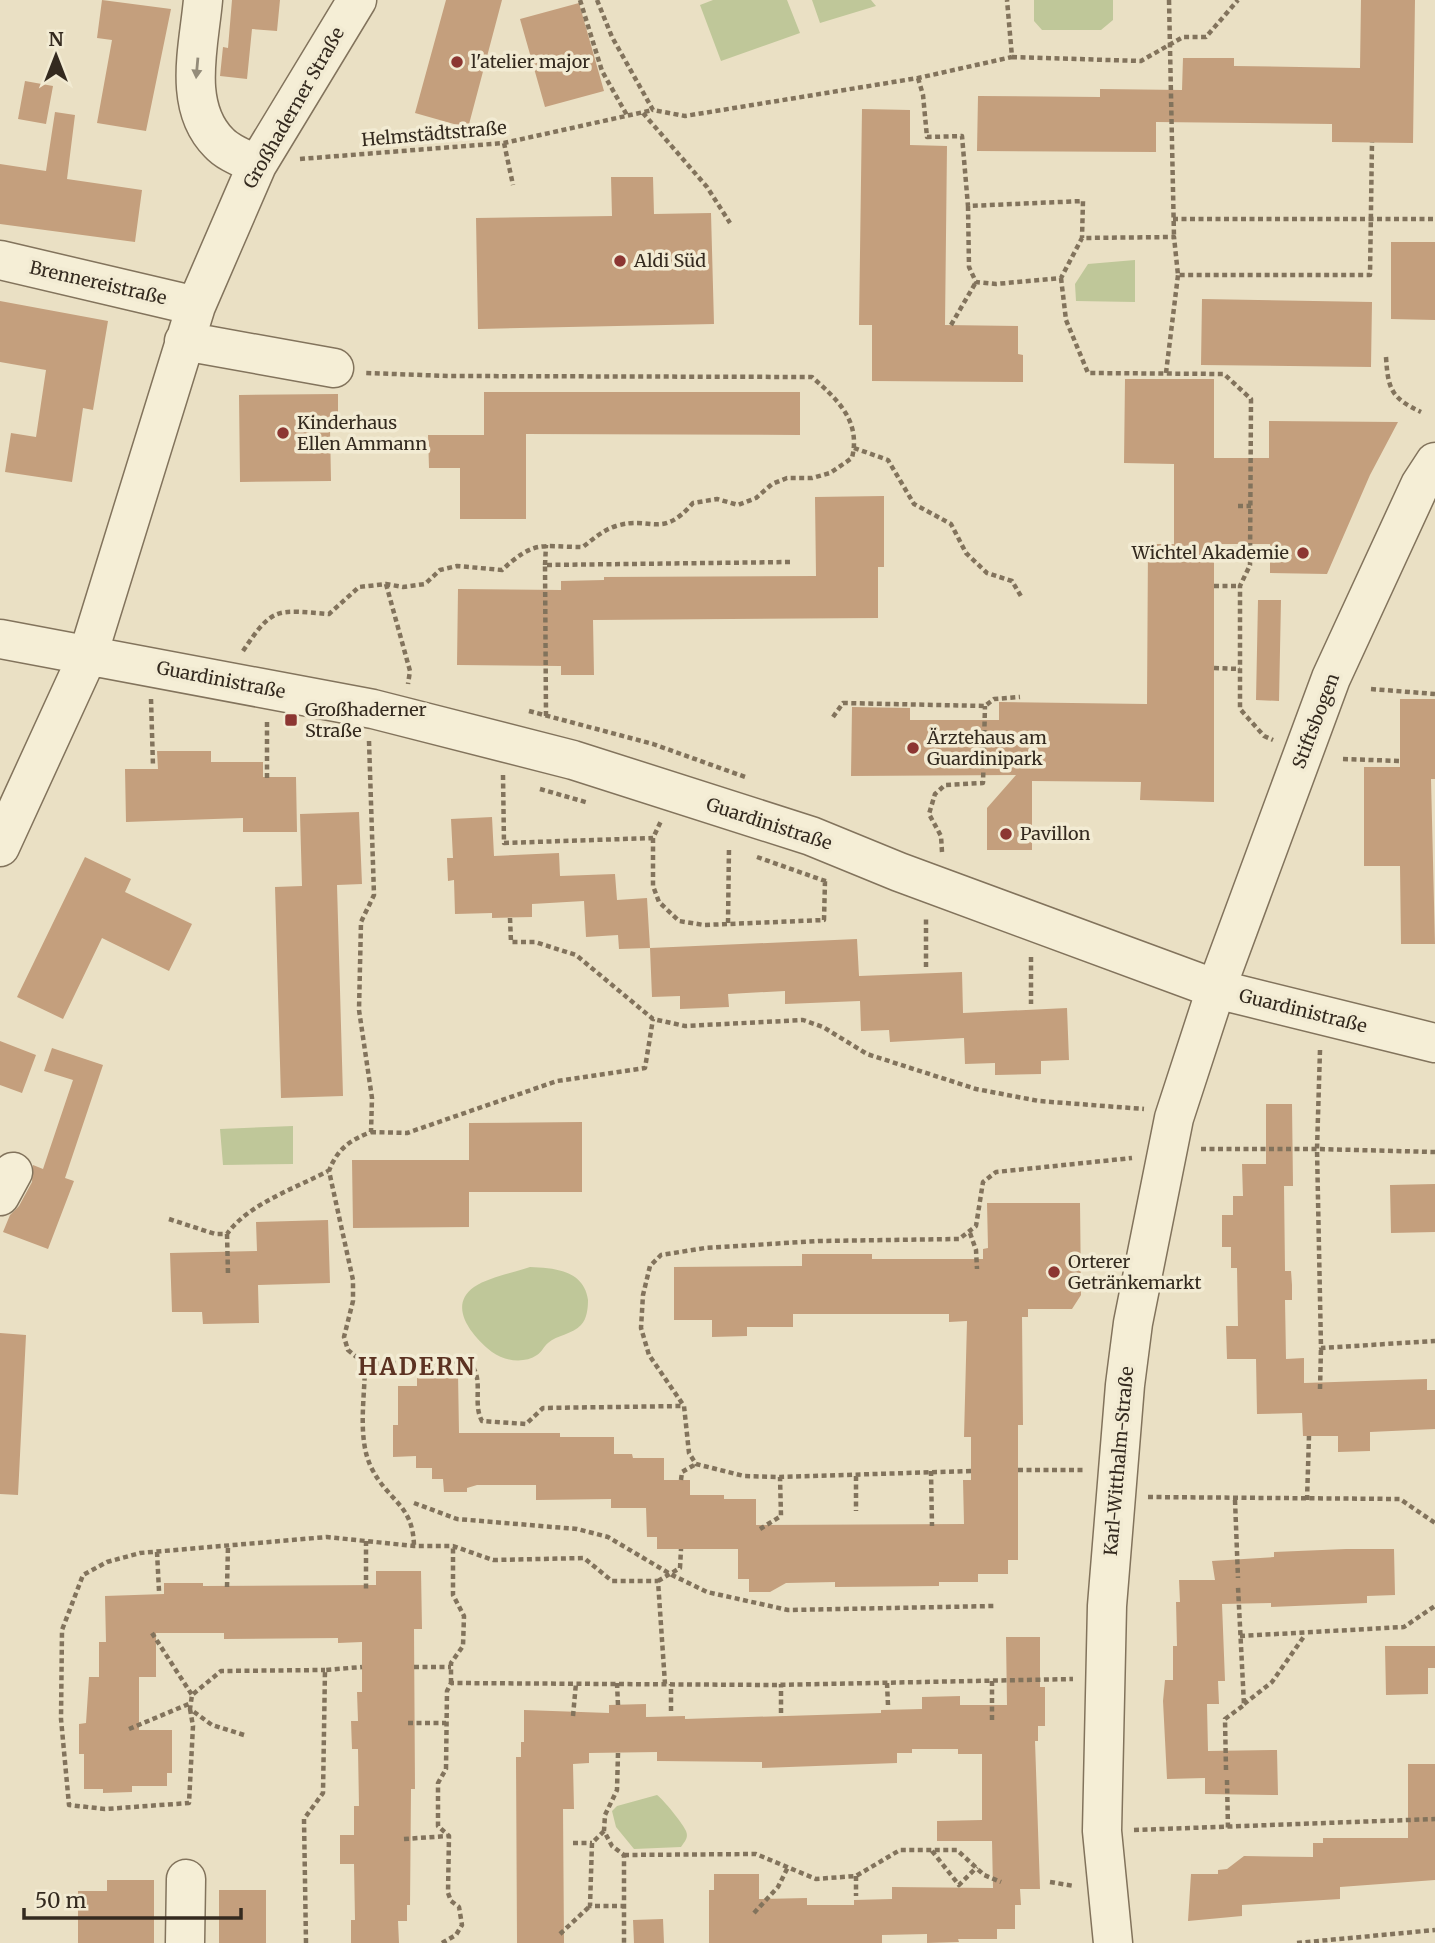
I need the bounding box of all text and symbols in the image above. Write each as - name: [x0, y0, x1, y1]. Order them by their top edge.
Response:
- north arrow: [21, 21, 91, 91]
- street label: Großhaderner Straße: [238, 23, 349, 193]
- text: N: [48, 27, 64, 51]
- place label: l'atelier major: [471, 50, 590, 73]
- marker: l'atelier major: [449, 54, 465, 70]
- one-way arrow: [191, 57, 202, 79]
- street label: Helmstädtstraße: [360, 116, 507, 151]
- place label: Aldi Süd: [633, 249, 706, 272]
- marker: Aldi Süd: [612, 253, 628, 269]
- street label: Brennereistraße: [27, 256, 169, 309]
- place label: Kinderhaus Ellen Ammann: [297, 411, 427, 455]
- marker: Kinderhaus Ellen Ammann: [275, 425, 291, 441]
- place label: Wichtel Akademie: [1131, 541, 1289, 564]
- marker: Wichtel Akademie: [1295, 545, 1311, 561]
- street label: Guardinistraße: [155, 656, 288, 703]
- street label: Stiftsbogen: [1287, 670, 1344, 772]
- place label: Großhaderner Straße: [305, 698, 427, 742]
- marker: Großhaderner Straße: [283, 712, 299, 728]
- place label: Ärztehaus am Guardinipark: [926, 726, 1047, 770]
- marker: Ärztehaus am Guardinipark: [905, 740, 921, 756]
- street label: Guardinistraße: [703, 792, 835, 855]
- place label: Pavillon: [1020, 822, 1090, 845]
- marker: Pavillon: [998, 826, 1014, 842]
- street label: Guardinistraße: [1237, 984, 1369, 1038]
- place label: Orterer Getränkemarkt: [1068, 1250, 1201, 1294]
- marker: Orterer Getränkemarkt: [1046, 1264, 1062, 1280]
- district label: HADERN: [358, 1351, 476, 1382]
- street label: Karl-Witthalm-Straße: [1099, 1365, 1138, 1557]
- scale bar: [24, 1876, 242, 1920]
- text: 50 m: [35, 1887, 86, 1914]

